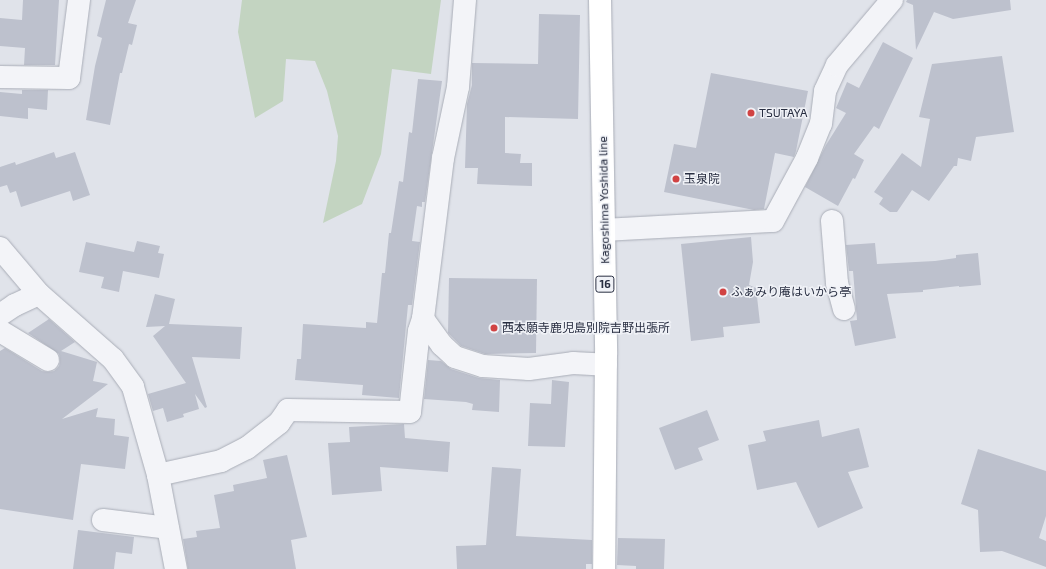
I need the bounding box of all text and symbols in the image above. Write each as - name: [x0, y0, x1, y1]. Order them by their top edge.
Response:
- place label: TSUTAYA: [759, 106, 807, 120]
- marker: TSUTAYA: [746, 108, 756, 118]
- street label: Kagoshima Yoshida line: [596, 136, 612, 264]
- place label: 玉泉院: [684, 172, 720, 186]
- marker: 玉泉院: [671, 174, 681, 184]
- road number: 16: [595, 275, 615, 293]
- place label: ふぁみり庵はいから亭: [731, 285, 851, 299]
- marker: ふぁみり庵はいから亭: [718, 287, 728, 297]
- place label: 西本願寺鹿児島別院吉野出張所: [502, 321, 670, 335]
- marker: 西本願寺鹿児島別院吉野出張所: [489, 323, 499, 333]

